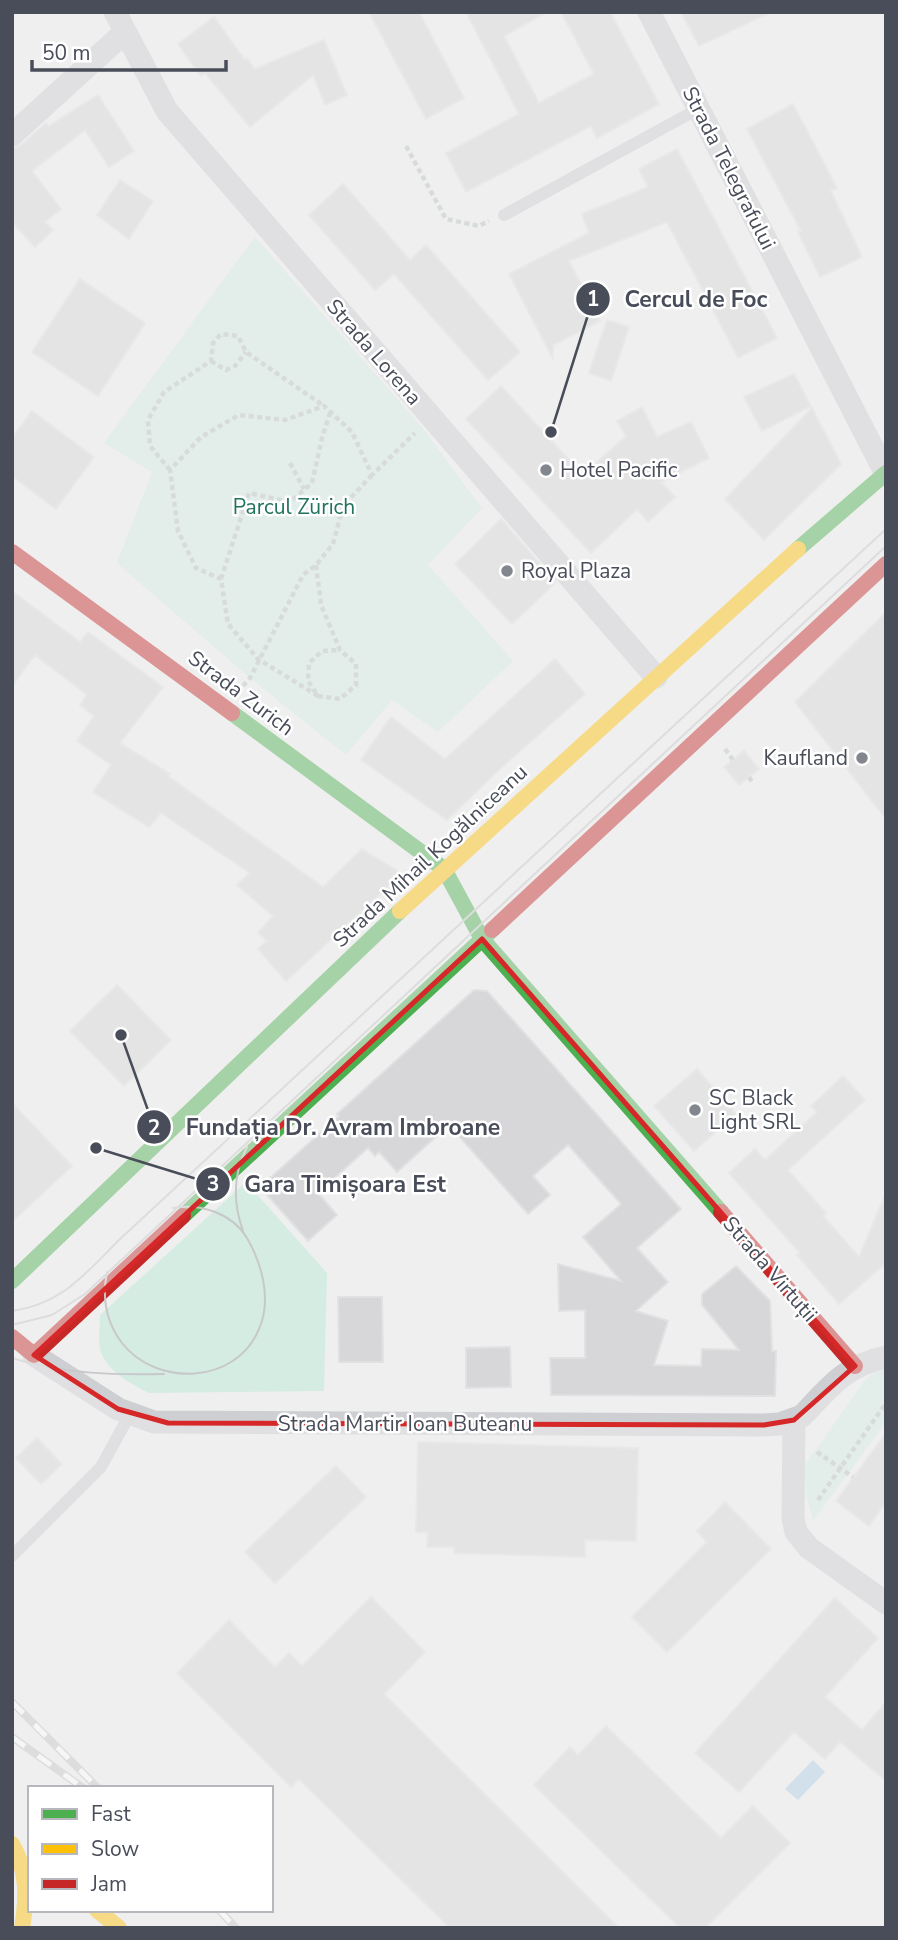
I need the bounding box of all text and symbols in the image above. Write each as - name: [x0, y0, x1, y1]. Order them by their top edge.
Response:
- scale bar: [32, 28, 226, 72]
- text: 50 m: [42, 39, 91, 67]
- street label: Strada Telegrafului: [676, 82, 782, 254]
- callout: Cercul de Foc: [576, 277, 782, 321]
- text: Cercul de Foc: [625, 284, 768, 315]
- text: 1: [587, 285, 599, 313]
- street label: Strada Lorena: [320, 293, 428, 411]
- place label: Hotel Pacific: [560, 456, 678, 484]
- marker: Hotel Pacific: [538, 462, 554, 478]
- park label: Parcul Zürich: [233, 493, 355, 521]
- place label: Royal Plaza: [521, 557, 631, 585]
- marker: Royal Plaza: [499, 563, 515, 579]
- street label: Strada Zurich: [182, 644, 300, 742]
- place label: Kaufland: [763, 744, 848, 772]
- marker: Kaufland: [854, 750, 870, 766]
- street label: Strada Mihail Kogălniceanu: [327, 758, 533, 954]
- place label: SC Black Light SRL: [709, 1084, 801, 1136]
- marker: SC Black Light SRL: [687, 1102, 703, 1118]
- callout: Fundația Dr. Avram Imbroane: [137, 1105, 514, 1149]
- text: Fundația Dr. Avram Imbroane: [186, 1112, 500, 1143]
- text: 2: [148, 1114, 160, 1142]
- callout: Gara Timișoara Est: [195, 1162, 460, 1206]
- text: Gara Timișoara Est: [244, 1169, 446, 1200]
- text: 3: [207, 1170, 219, 1198]
- street label: Strada Virtuții: [716, 1210, 824, 1328]
- street label: Strada Martir Ioan Buteanu: [278, 1410, 532, 1438]
- legend: [28, 1786, 273, 1912]
- text: Fast: [91, 1800, 131, 1828]
- text: Slow: [91, 1835, 140, 1863]
- text: Jam: [90, 1870, 127, 1898]

